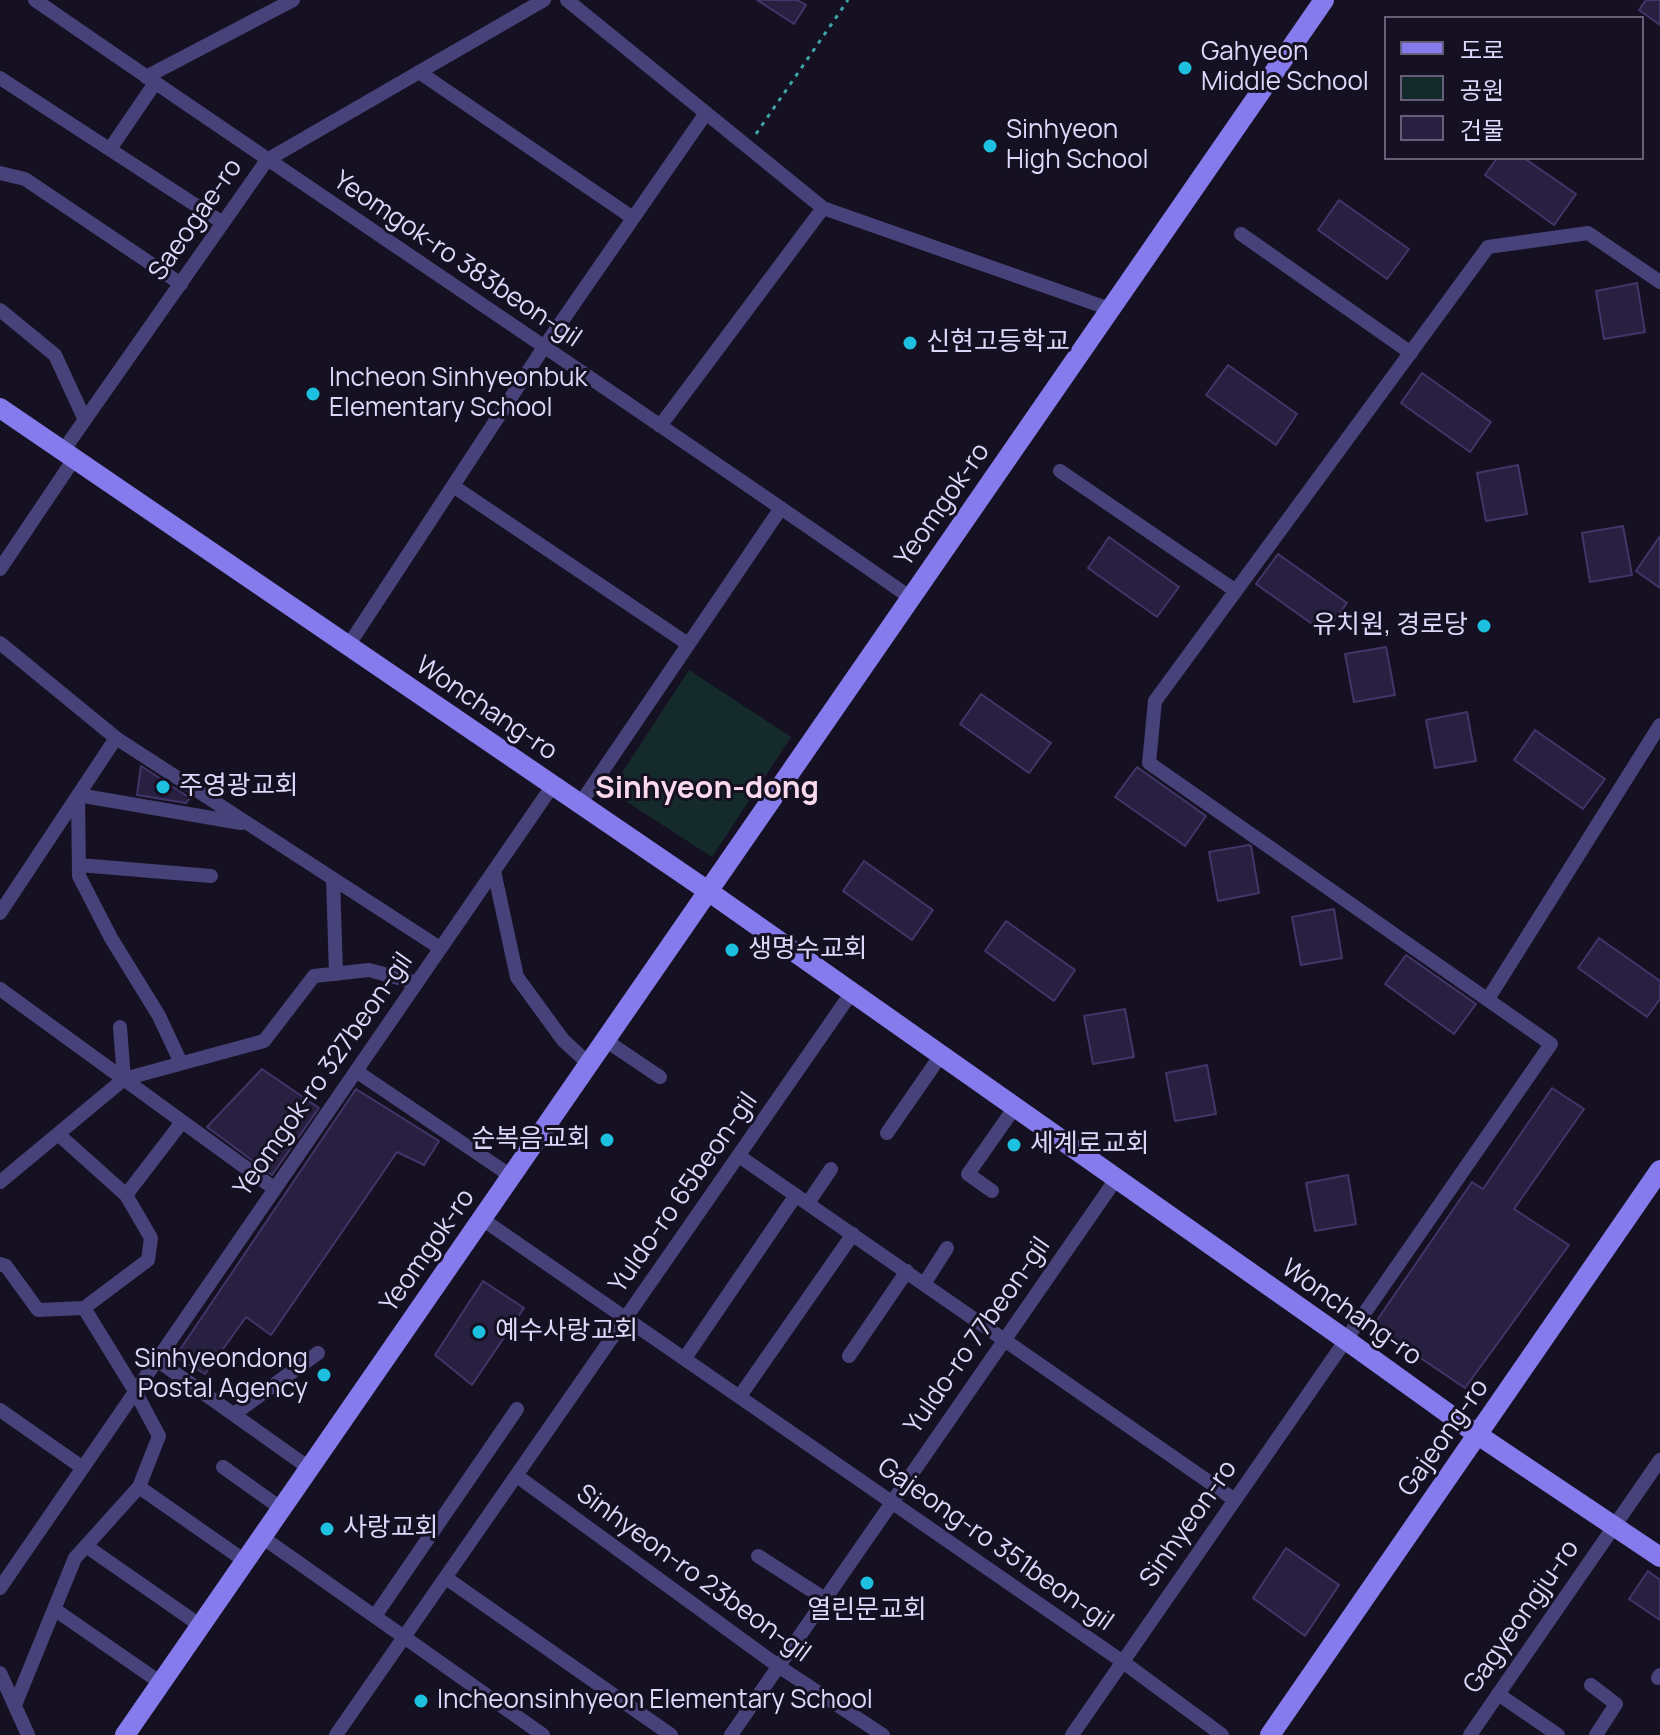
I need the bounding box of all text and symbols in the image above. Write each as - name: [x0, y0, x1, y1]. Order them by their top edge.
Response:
- legend: [1384, 16, 1644, 160]
- text: 도로: [1460, 33, 1504, 66]
- place label: Gahyeon Middle School: [1201, 37, 1369, 98]
- marker: Gahyeon Middle School: [1176, 59, 1194, 77]
- text: 공원: [1460, 73, 1504, 106]
- text: 건물: [1460, 113, 1504, 146]
- place label: Sinhyeon High School: [1006, 115, 1149, 176]
- marker: Sinhyeon High School: [981, 137, 999, 155]
- street label: Saeogae-ro: [143, 153, 249, 287]
- street label: Yeomgok-ro 383beon-gil: [327, 165, 587, 355]
- place label: 신현고등학교: [926, 327, 1070, 359]
- marker: 신현고등학교: [901, 334, 919, 352]
- place label: Incheon Sinhyeonbuk Elementary School: [329, 363, 587, 424]
- marker: Incheon Sinhyeonbuk Elementary School: [304, 385, 322, 403]
- street label: Yeomgok-ro: [889, 437, 997, 573]
- place label: 유치원, 경로당: [1312, 610, 1468, 642]
- marker: 유치원, 경로당: [1475, 617, 1493, 635]
- street label: Wonchang-ro: [409, 650, 563, 768]
- place label: 주영광교회: [179, 771, 299, 803]
- district label: Sinhyeon-dong: [595, 772, 819, 808]
- marker: 주영광교회: [154, 778, 172, 796]
- place label: 생명수교회: [748, 934, 868, 966]
- marker: 생명수교회: [723, 941, 741, 959]
- street label: Yeomgok-ro 327beon-gil: [228, 947, 420, 1203]
- street label: Yuldo-ro 65beon-gil: [603, 1087, 765, 1299]
- place label: 순복음교회: [471, 1124, 591, 1156]
- place label: 세계로교회: [1030, 1129, 1150, 1161]
- marker: 순복음교회: [598, 1131, 616, 1149]
- marker: 세계로교회: [1005, 1136, 1023, 1154]
- street label: Yeomgok-ro: [374, 1183, 482, 1319]
- street label: Yuldo-ro 77beon-gil: [898, 1232, 1058, 1440]
- street label: Wonchang-ro: [1275, 1253, 1427, 1373]
- place label: 예수사랑교회: [495, 1316, 639, 1348]
- marker: 예수사랑교회: [470, 1323, 488, 1341]
- place label: Sinhyeondong Postal Agency: [134, 1344, 308, 1406]
- marker: Sinhyeondong Postal Agency: [315, 1366, 333, 1384]
- street label: Gajeong-ro: [1392, 1373, 1496, 1503]
- street label: Gajeong-ro 351beon-gil: [871, 1452, 1119, 1638]
- street label: Sinhyeon-ro: [1134, 1455, 1244, 1593]
- street label: Sinhyeon-ro 23beon-gil: [570, 1479, 816, 1669]
- place label: 사랑교회: [343, 1513, 439, 1545]
- marker: 사랑교회: [318, 1520, 336, 1538]
- street label: Gagyeongju-ro: [1458, 1534, 1586, 1700]
- marker: 열린문교회: [858, 1574, 876, 1592]
- place label: 열린문교회: [807, 1595, 927, 1627]
- place label: Incheonsinhyeon Elementary School: [437, 1685, 873, 1717]
- marker: Incheonsinhyeon Elementary School: [412, 1692, 430, 1710]

